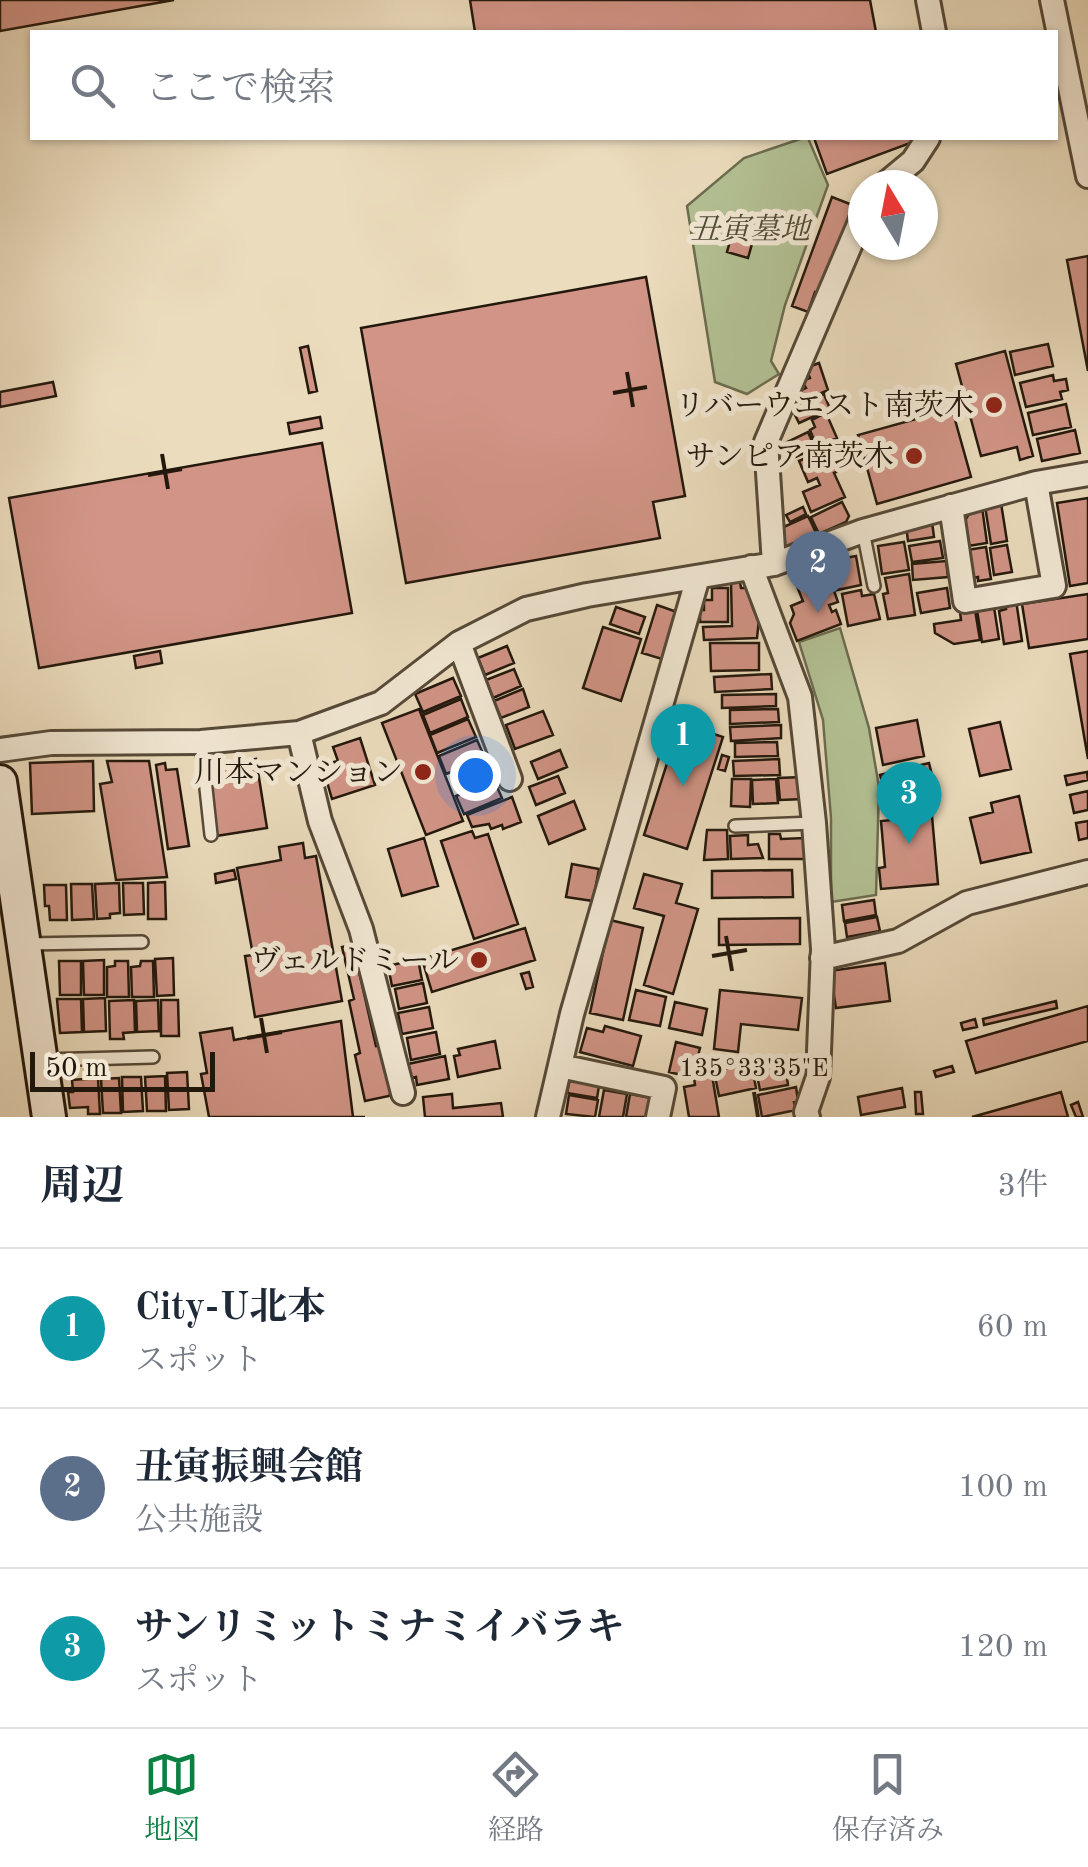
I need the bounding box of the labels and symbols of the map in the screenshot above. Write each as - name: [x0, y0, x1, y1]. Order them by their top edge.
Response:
- north arrow: [848, 170, 938, 260]
- park label: 丑寅墓地: [690, 213, 813, 246]
- place label: リバーウエスト南茨木: [675, 389, 974, 422]
- marker: リバーウエスト南茨木: [983, 394, 1005, 416]
- place label: サンピア南茨木: [686, 440, 894, 473]
- marker: サンピア南茨木: [903, 445, 925, 467]
- pin: 2: [786, 530, 850, 613]
- pin: 1: [650, 704, 716, 786]
- your location: [450, 750, 501, 801]
- place label: 川本マンション: [194, 756, 403, 789]
- marker: 川本マンション: [412, 761, 434, 783]
- pin: 3: [876, 762, 942, 844]
- place label: ヴェルドミール: [251, 945, 459, 977]
- marker: ヴェルドミール: [468, 949, 490, 971]
- scale bar: [30, 1047, 215, 1092]
- text: 135°33'35"E: [679, 1057, 829, 1082]

